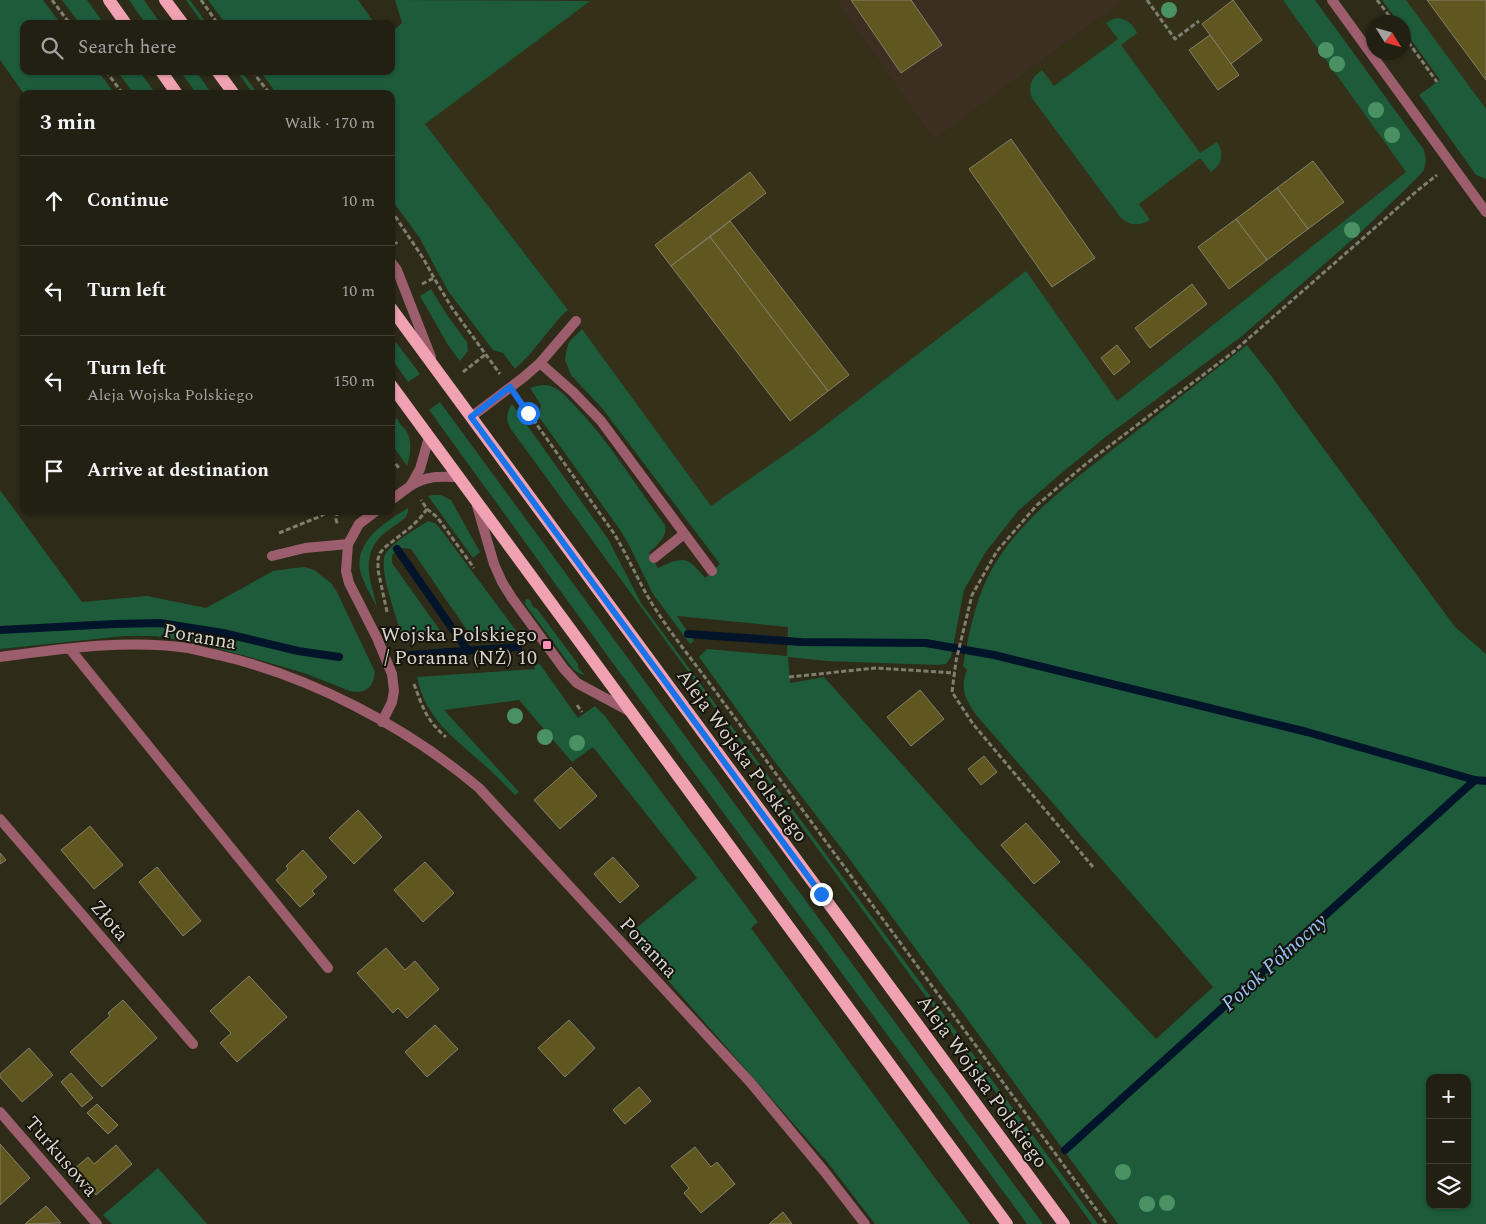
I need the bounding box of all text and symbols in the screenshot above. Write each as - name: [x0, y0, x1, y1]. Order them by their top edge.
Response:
- north arrow: [1366, 15, 1411, 60]
- search box: [20, 20, 395, 75]
- text: Search here: [78, 33, 177, 62]
- icon: search: [38, 34, 66, 62]
- text: 3 min: [40, 107, 96, 139]
- text: Walk · 170 m: [284, 111, 375, 135]
- text: Continue: [87, 186, 169, 215]
- icon: ahead: [40, 187, 68, 215]
- text: 10 m: [341, 189, 375, 213]
- text: Turn left: [87, 276, 166, 305]
- icon: left: [40, 277, 68, 305]
- text: 10 m: [341, 279, 375, 303]
- text: Turn left: [87, 354, 166, 383]
- icon: left: [40, 367, 68, 395]
- text: 150 m: [333, 369, 375, 393]
- text: Aleja Wojska Polskiego: [87, 383, 253, 407]
- route start: [517, 402, 540, 425]
- text: Arrive at destination: [87, 456, 269, 485]
- icon: arrive: [40, 457, 68, 485]
- street label: Poranna: [161, 616, 239, 658]
- place label: Wojska Polskiego / Poranna (NŻ) 10: [381, 620, 537, 673]
- marker: Wojska Polskiego / Poranna (NŻ) 10: [541, 639, 553, 651]
- street label: Aleja Wojska Polskiego: [669, 663, 815, 849]
- route end: [810, 883, 833, 906]
- street label: Złota: [83, 893, 136, 948]
- water label: Potok Północny: [1214, 906, 1335, 1019]
- street label: Poranna: [612, 910, 685, 985]
- street label: Aleja Wojska Polskiego: [909, 989, 1055, 1175]
- map controls: [1426, 1074, 1471, 1209]
- button: +: [1426, 1074, 1471, 1119]
- street label: Turkusowa: [17, 1109, 105, 1204]
- button: −: [1426, 1119, 1471, 1164]
- button: layers: [1426, 1164, 1471, 1209]

